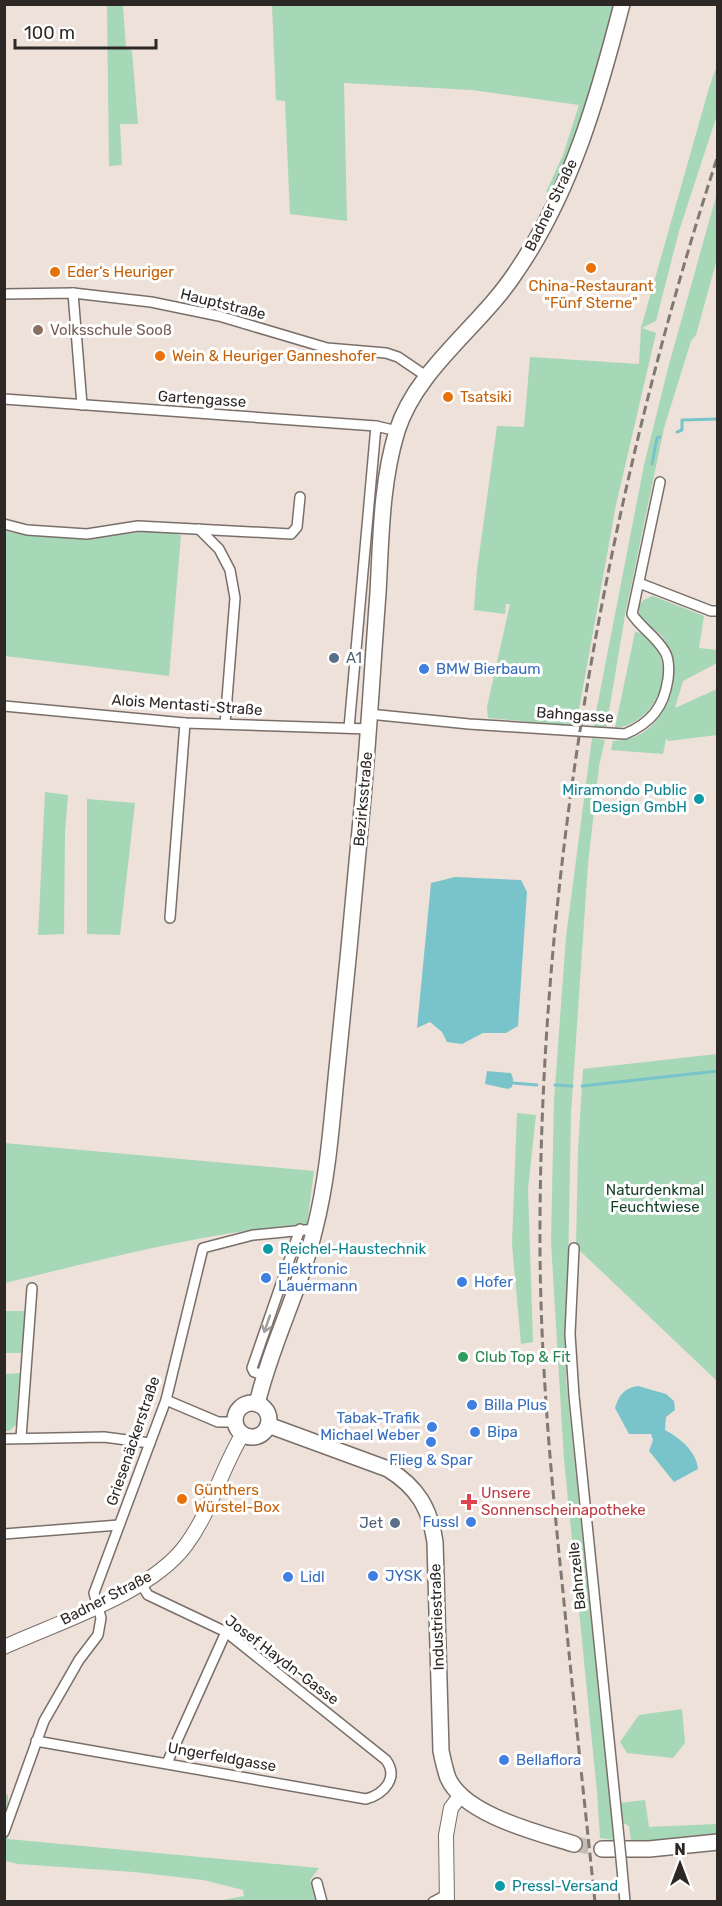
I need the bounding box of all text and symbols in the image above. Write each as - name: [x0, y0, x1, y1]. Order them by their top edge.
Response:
- scale bar: [15, 12, 156, 50]
- text: 100 m: [24, 22, 75, 44]
- street label: Badner Straße: [521, 156, 581, 254]
- marker: China-Restaurant "Fünf Sterne": [584, 261, 598, 275]
- place label: Eder‘s Heuriger: [67, 263, 174, 281]
- marker: Eder‘s Heuriger: [48, 265, 62, 279]
- place label: China-Restaurant "Fünf Sterne": [529, 277, 654, 312]
- street label: Hauptstraße: [178, 285, 268, 323]
- place label: Volksschule Sooß: [50, 321, 172, 339]
- marker: Volksschule Sooß: [31, 323, 45, 337]
- place label: Wein & Heuriger Ganneshofer: [172, 347, 377, 365]
- marker: Wein & Heuriger Ganneshofer: [153, 349, 167, 363]
- street label: Gartengasse: [157, 387, 247, 411]
- place label: Tsatsiki: [460, 388, 512, 406]
- marker: Tsatsiki: [441, 390, 455, 404]
- place label: A1: [346, 649, 362, 667]
- marker: A1: [327, 651, 341, 665]
- place label: BMW Bierbaum: [436, 660, 541, 678]
- marker: BMW Bierbaum: [417, 662, 431, 676]
- street label: Alois Mentasti-Straße: [111, 691, 263, 719]
- street label: Bahngasse: [536, 703, 614, 727]
- street label: Bezirksstraße: [350, 751, 376, 847]
- place label: Miramondo Public Design GmbH: [562, 781, 687, 816]
- marker: Miramondo Public Design GmbH: [692, 792, 706, 806]
- park label: Naturdenkmal Feuchtwiese: [606, 1181, 704, 1216]
- place label: Reichel-Haustechnik: [280, 1240, 426, 1258]
- marker: Reichel-Haustechnik: [261, 1242, 275, 1256]
- place label: Elektronic Lauermann: [278, 1260, 358, 1295]
- marker: Elektronic Lauermann: [259, 1271, 273, 1285]
- place label: Hofer: [474, 1273, 513, 1291]
- marker: Hofer: [455, 1275, 469, 1289]
- one-way arrow: [261, 1314, 272, 1333]
- place label: Club Top & Fit: [475, 1348, 571, 1366]
- marker: Club Top & Fit: [456, 1350, 470, 1364]
- street label: Griesenäckerstraße: [102, 1374, 164, 1508]
- place label: Billa Plus: [484, 1396, 547, 1414]
- marker: Billa Plus: [465, 1398, 479, 1412]
- place label: Tabak-Trafik Michael Weber: [320, 1409, 420, 1444]
- marker: Tabak-Trafik Michael Weber: [425, 1420, 439, 1434]
- place label: Bipa: [487, 1423, 518, 1441]
- marker: Bipa: [468, 1425, 482, 1439]
- marker: Flieg & Spar: [424, 1435, 438, 1449]
- place label: Flieg & Spar: [389, 1451, 473, 1469]
- place label: Günthers Würstel-Box: [194, 1481, 280, 1516]
- place label: Unsere Sonnenscheinapotheke: [481, 1484, 646, 1519]
- marker: Günthers Würstel-Box: [175, 1492, 189, 1506]
- marker: Unsere Sonnenscheinapotheke: [462, 1495, 476, 1509]
- place label: Fussl: [422, 1513, 459, 1531]
- place label: Jet: [359, 1514, 383, 1532]
- marker: Fussl: [464, 1515, 478, 1529]
- marker: Jet: [388, 1516, 402, 1530]
- street label: Bahnzeile: [564, 1541, 590, 1611]
- street label: Industriestraße: [426, 1563, 448, 1671]
- street label: Badner Straße: [57, 1567, 155, 1629]
- place label: JYSK: [385, 1567, 422, 1585]
- place label: Lidl: [300, 1568, 325, 1586]
- marker: JYSK: [366, 1569, 380, 1583]
- marker: Lidl: [281, 1570, 295, 1584]
- street label: Josef Haydn-Gasse: [222, 1611, 342, 1709]
- street label: Ungerfeldgasse: [166, 1739, 278, 1775]
- place label: Bellaflora: [516, 1751, 581, 1769]
- marker: Bellaflora: [497, 1753, 511, 1767]
- north arrow: [650, 1834, 710, 1894]
- text: N: [674, 1840, 686, 1859]
- place label: Pressl-Versand: [512, 1877, 618, 1895]
- marker: Pressl-Versand: [493, 1879, 507, 1893]

